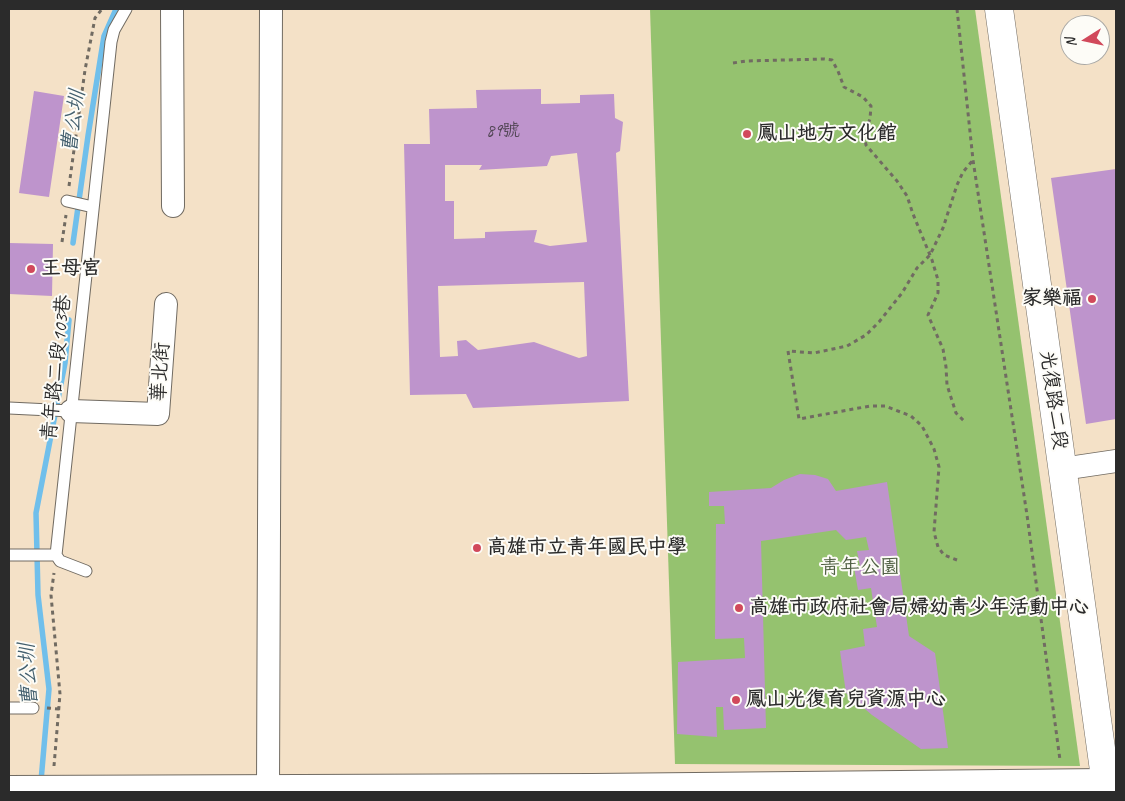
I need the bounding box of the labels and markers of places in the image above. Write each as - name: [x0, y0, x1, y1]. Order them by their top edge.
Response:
- place label: 鳳山地方文化館: [757, 122, 897, 146]
- marker: 鳳山地方文化館: [741, 128, 753, 140]
- place label: 王母宮: [41, 257, 101, 281]
- marker: 王母宮: [25, 263, 37, 275]
- place label: 家樂福: [1022, 287, 1082, 311]
- marker: 家樂福: [1086, 293, 1098, 305]
- place label: 高雄市立青年國民中學: [487, 536, 687, 560]
- marker: 高雄市立青年國民中學: [471, 542, 483, 554]
- place label: 高雄市政府社會局婦幼青少年活動中心: [749, 596, 1089, 620]
- marker: 高雄市政府社會局婦幼青少年活動中心: [733, 602, 745, 614]
- place label: 鳳山光復育兒資源中心: [746, 688, 946, 712]
- marker: 鳳山光復育兒資源中心: [730, 694, 742, 706]

